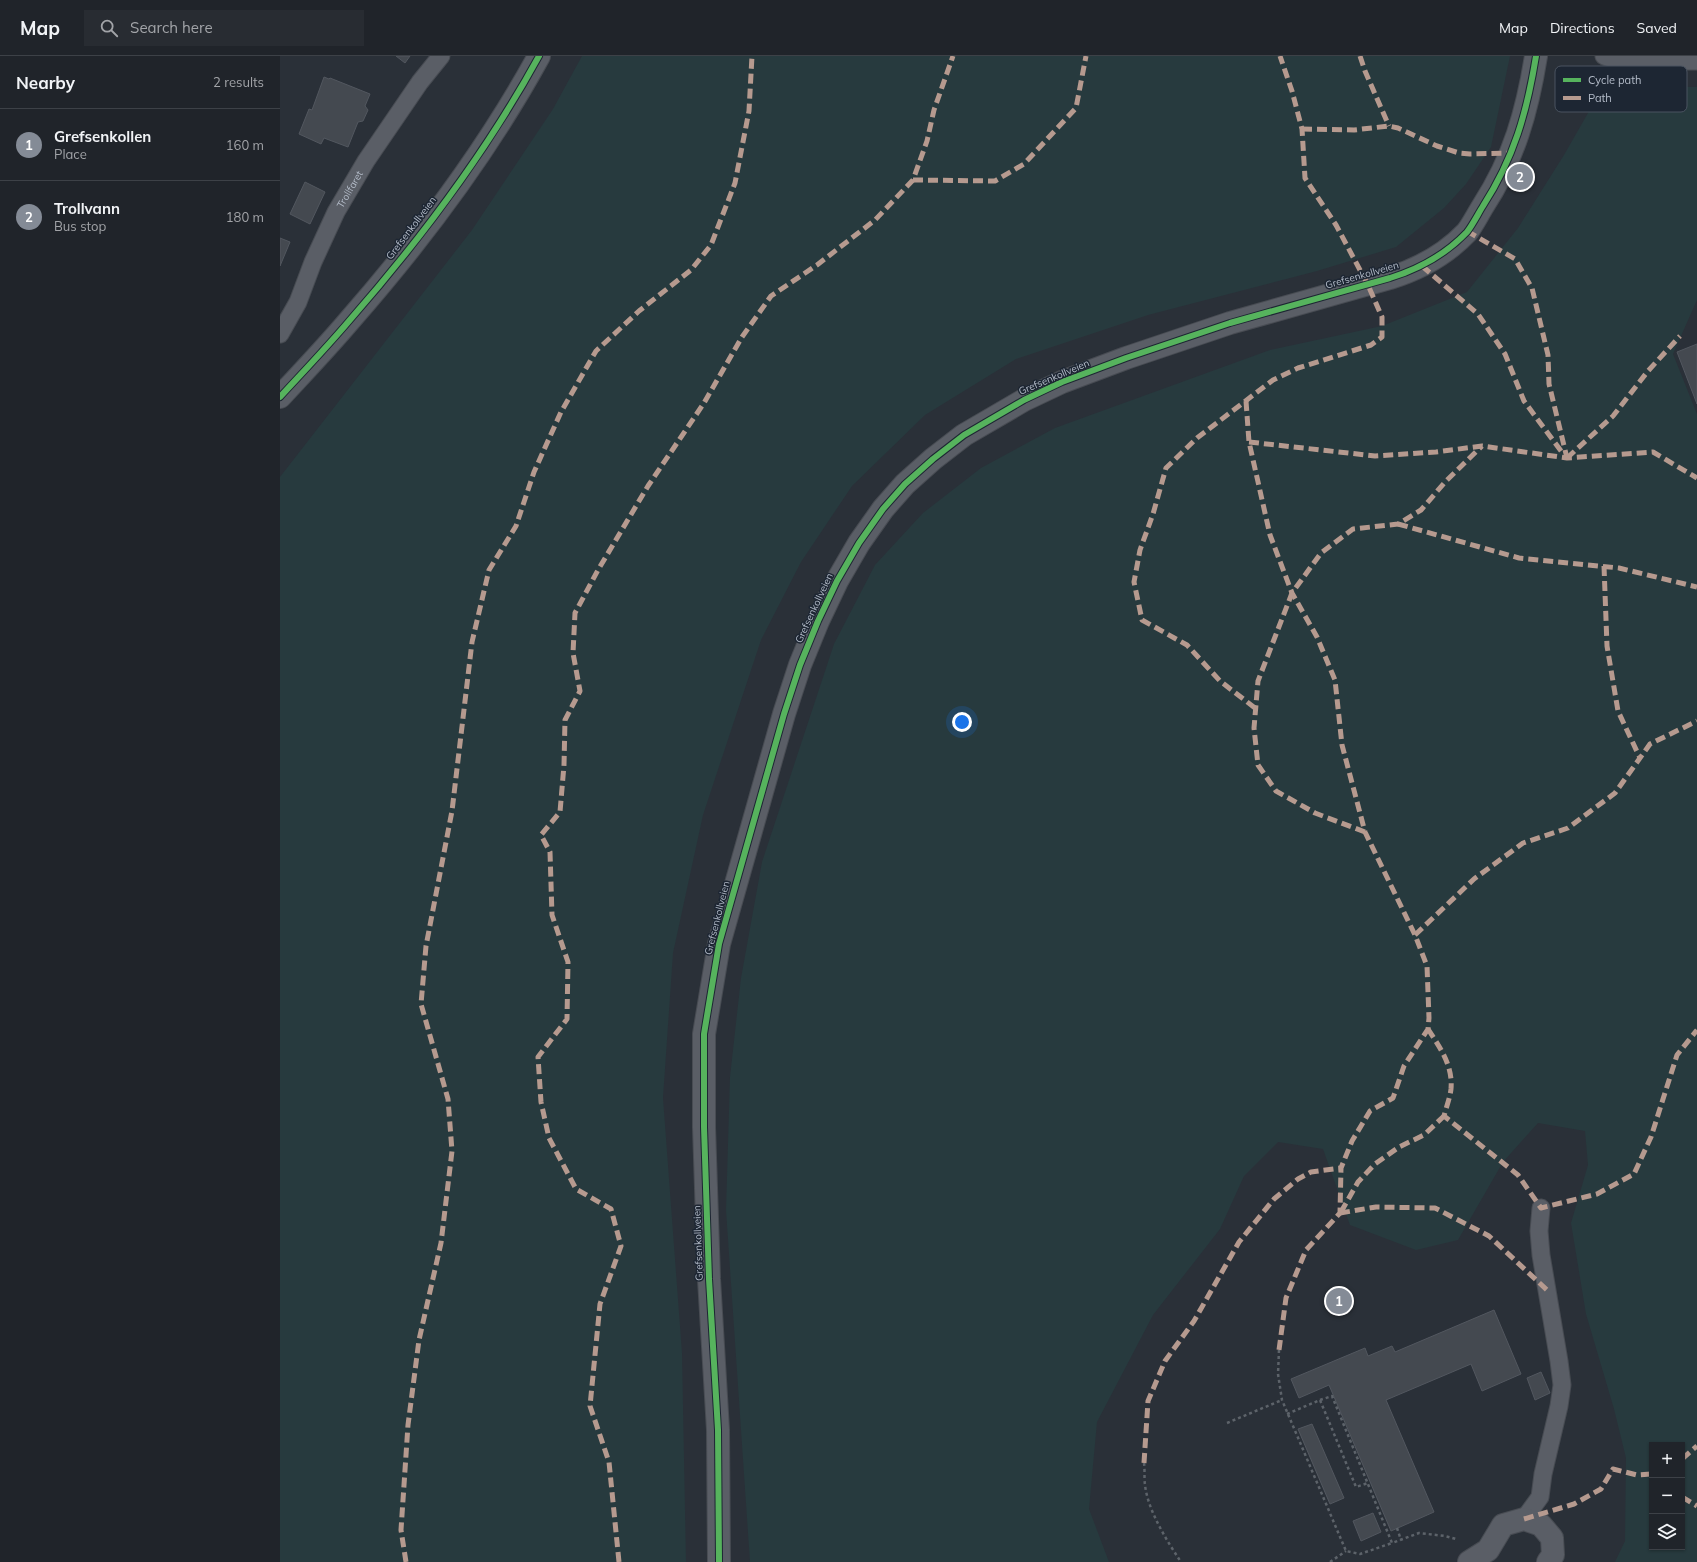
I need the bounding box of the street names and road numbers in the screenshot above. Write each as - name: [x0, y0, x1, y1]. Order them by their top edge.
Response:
- street label: Trollfaret: [333, 168, 366, 210]
- street label: Grefsenkollveien: [383, 194, 439, 262]
- street label: Grefsenkollveien: [1324, 258, 1400, 292]
- street label: Grefsenkollveien: [1017, 356, 1092, 398]
- street label: Grefsenkollveien: [792, 571, 836, 645]
- street label: Grefsenkollveien: [702, 880, 733, 956]
- street label: Grefsenkollveien: [690, 1205, 706, 1281]

